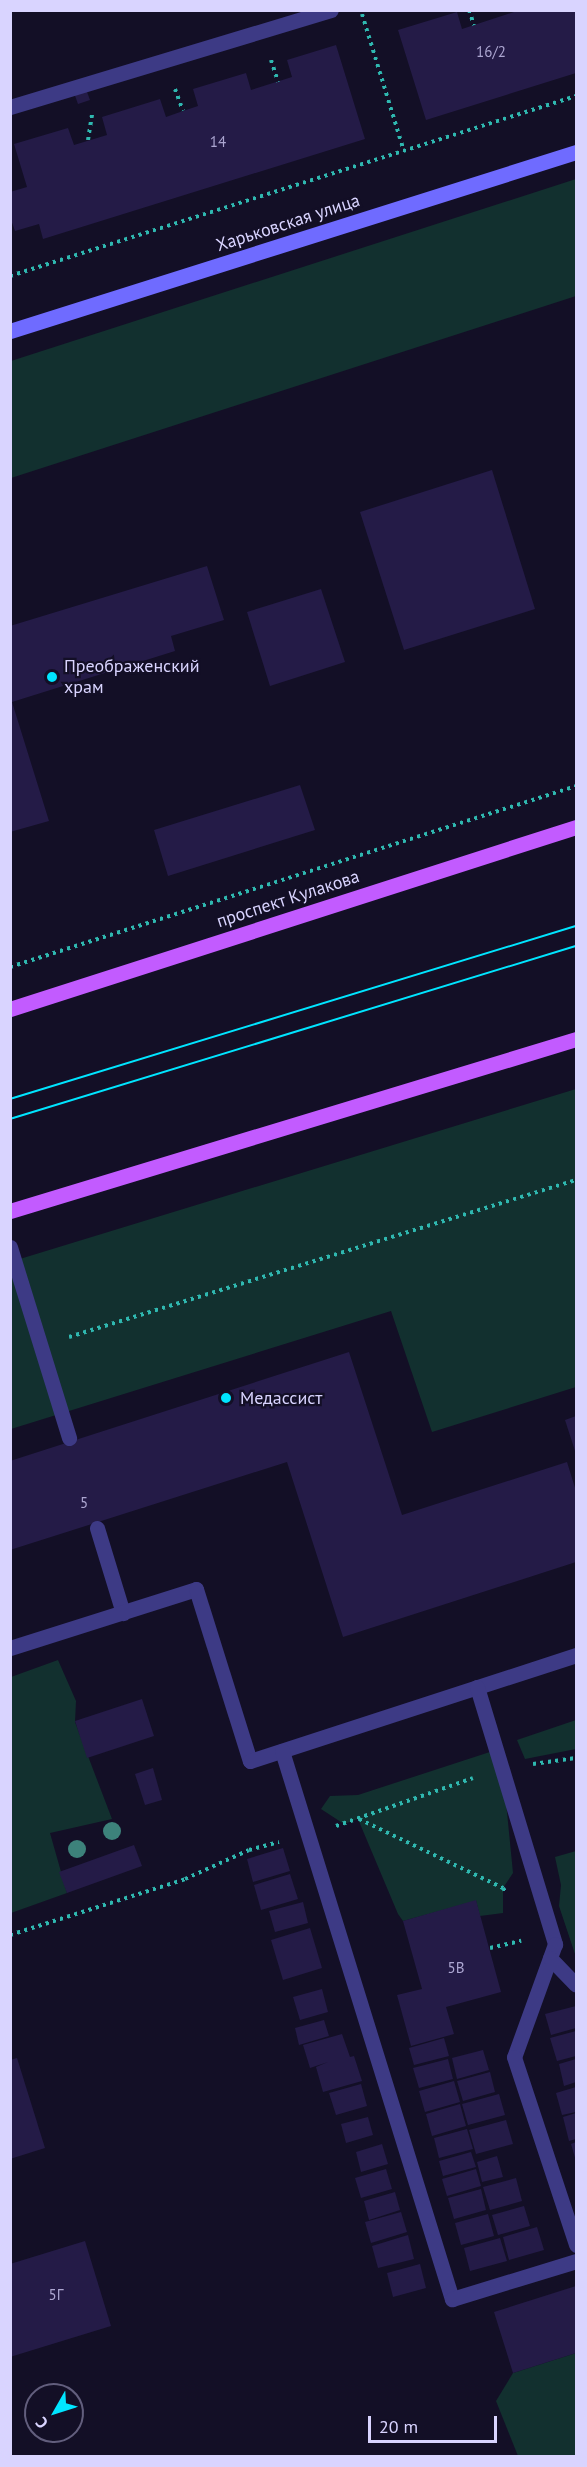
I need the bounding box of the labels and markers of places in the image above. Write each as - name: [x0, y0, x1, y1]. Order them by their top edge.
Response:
- place label: Преображенский храм: [64, 656, 199, 698]
- marker: Преображенский храм: [45, 670, 59, 684]
- place label: Медассист: [240, 1387, 322, 1409]
- marker: Медассист: [217, 1389, 235, 1407]

